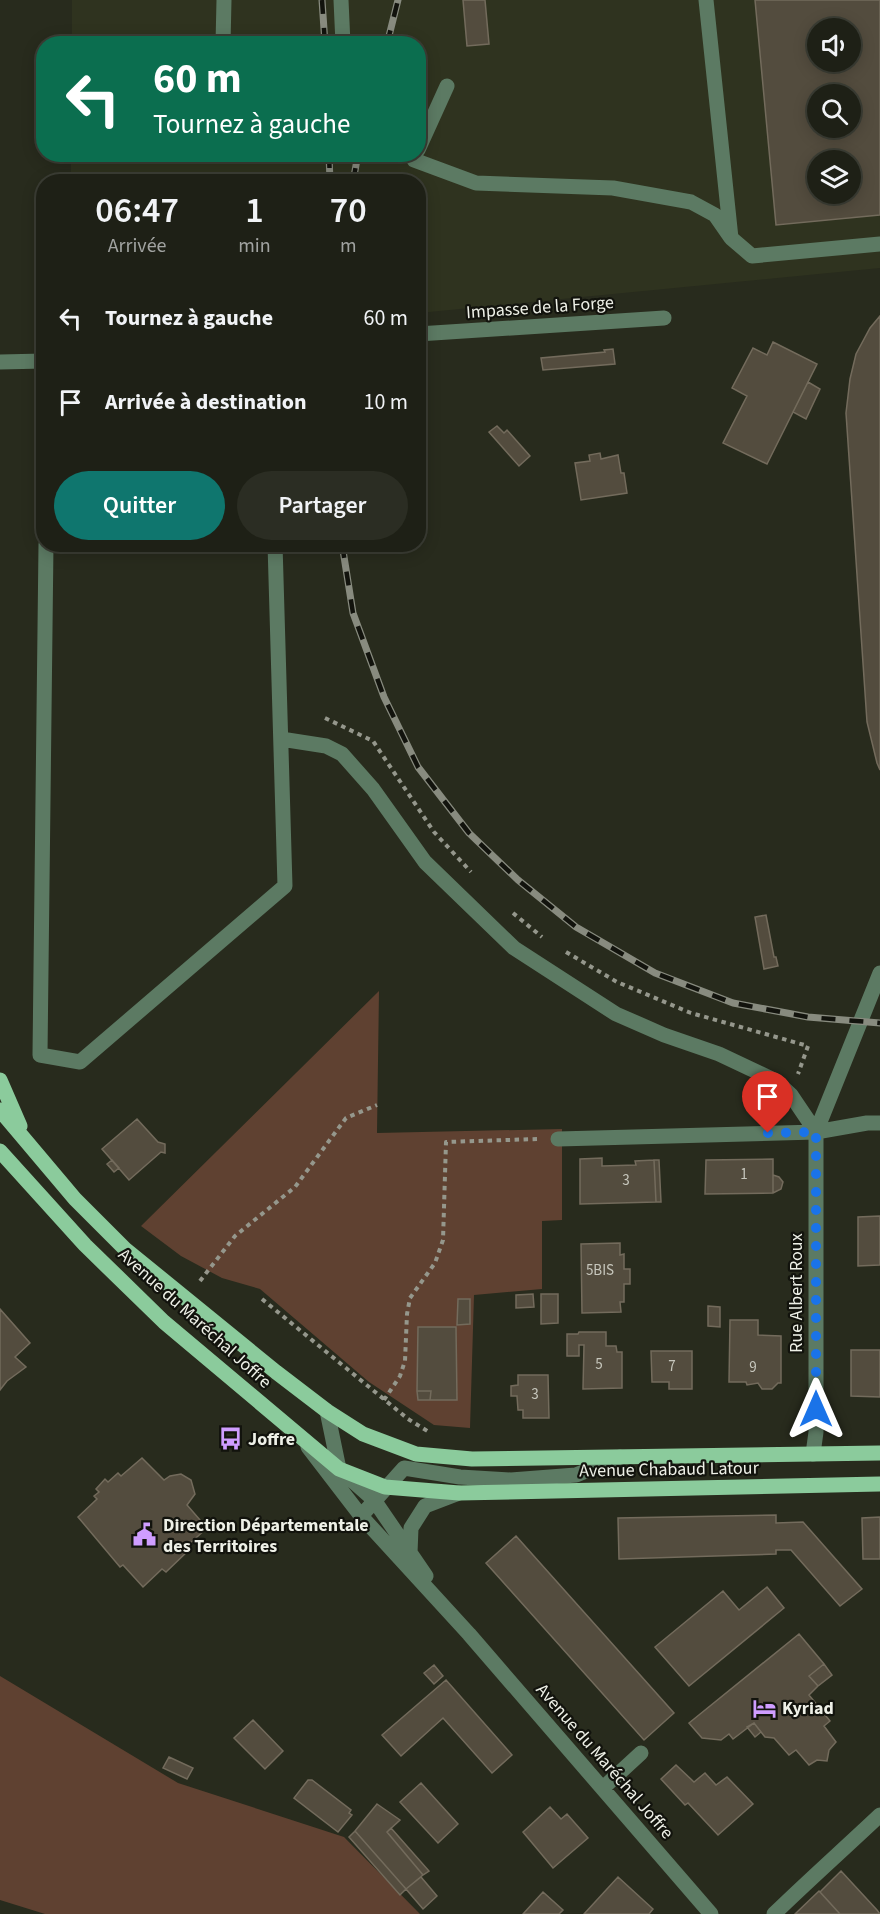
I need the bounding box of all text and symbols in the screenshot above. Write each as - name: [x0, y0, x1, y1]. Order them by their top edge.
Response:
- map controls: [807, 18, 861, 204]
- button: sound: [807, 18, 861, 72]
- text: 60 m: [153, 49, 242, 109]
- icon: left: [54, 60, 132, 138]
- button: search: [807, 84, 861, 138]
- text: Tournez à gauche: [153, 105, 350, 144]
- button: layers: [807, 150, 861, 204]
- text: 06:47: [95, 185, 179, 236]
- text: 1: [245, 185, 264, 236]
- text: 70: [330, 185, 367, 236]
- text: Arrivée: [108, 232, 166, 260]
- text: min: [238, 232, 271, 260]
- text: m: [340, 232, 357, 260]
- street label: Impasse de la Forge: [465, 290, 615, 325]
- icon: left: [54, 302, 87, 335]
- text: Tournez à gauche: [105, 302, 273, 334]
- text: 60 m: [363, 302, 408, 334]
- icon: arrive: [54, 386, 87, 419]
- text: Arrivée à destination: [105, 386, 307, 418]
- text: 10 m: [363, 386, 408, 418]
- button: Quitter: [54, 471, 225, 540]
- button: Partager: [237, 471, 408, 540]
- pin: [742, 1071, 793, 1133]
- icon: arrive: [751, 1080, 784, 1113]
- house number: 1: [740, 1164, 748, 1185]
- house number: 3: [622, 1170, 630, 1191]
- street label: Rue Albert Roux: [784, 1233, 809, 1353]
- street label: Avenue du Maréchal Joffre: [113, 1243, 277, 1394]
- house number: 5BIS: [586, 1260, 614, 1281]
- house number: 5: [595, 1354, 603, 1375]
- house number: 7: [668, 1356, 676, 1377]
- house number: 9: [749, 1357, 757, 1378]
- position arrow: [784, 1377, 848, 1441]
- house number: 3: [531, 1384, 539, 1405]
- bus stop icon: Joffre: [217, 1426, 243, 1452]
- place label: Joffre: [248, 1427, 295, 1452]
- street label: Avenue Chabaud Latour: [579, 1455, 760, 1484]
- place label: Direction Départementale des Territoires: [163, 1513, 369, 1559]
- public building icon: Direction Départementale des Territoires: [132, 1522, 158, 1548]
- street label: Avenue du Maréchal Joffre: [530, 1678, 679, 1845]
- hotel icon: Kyriad: [751, 1695, 777, 1721]
- place label: Kyriad: [782, 1696, 834, 1721]

